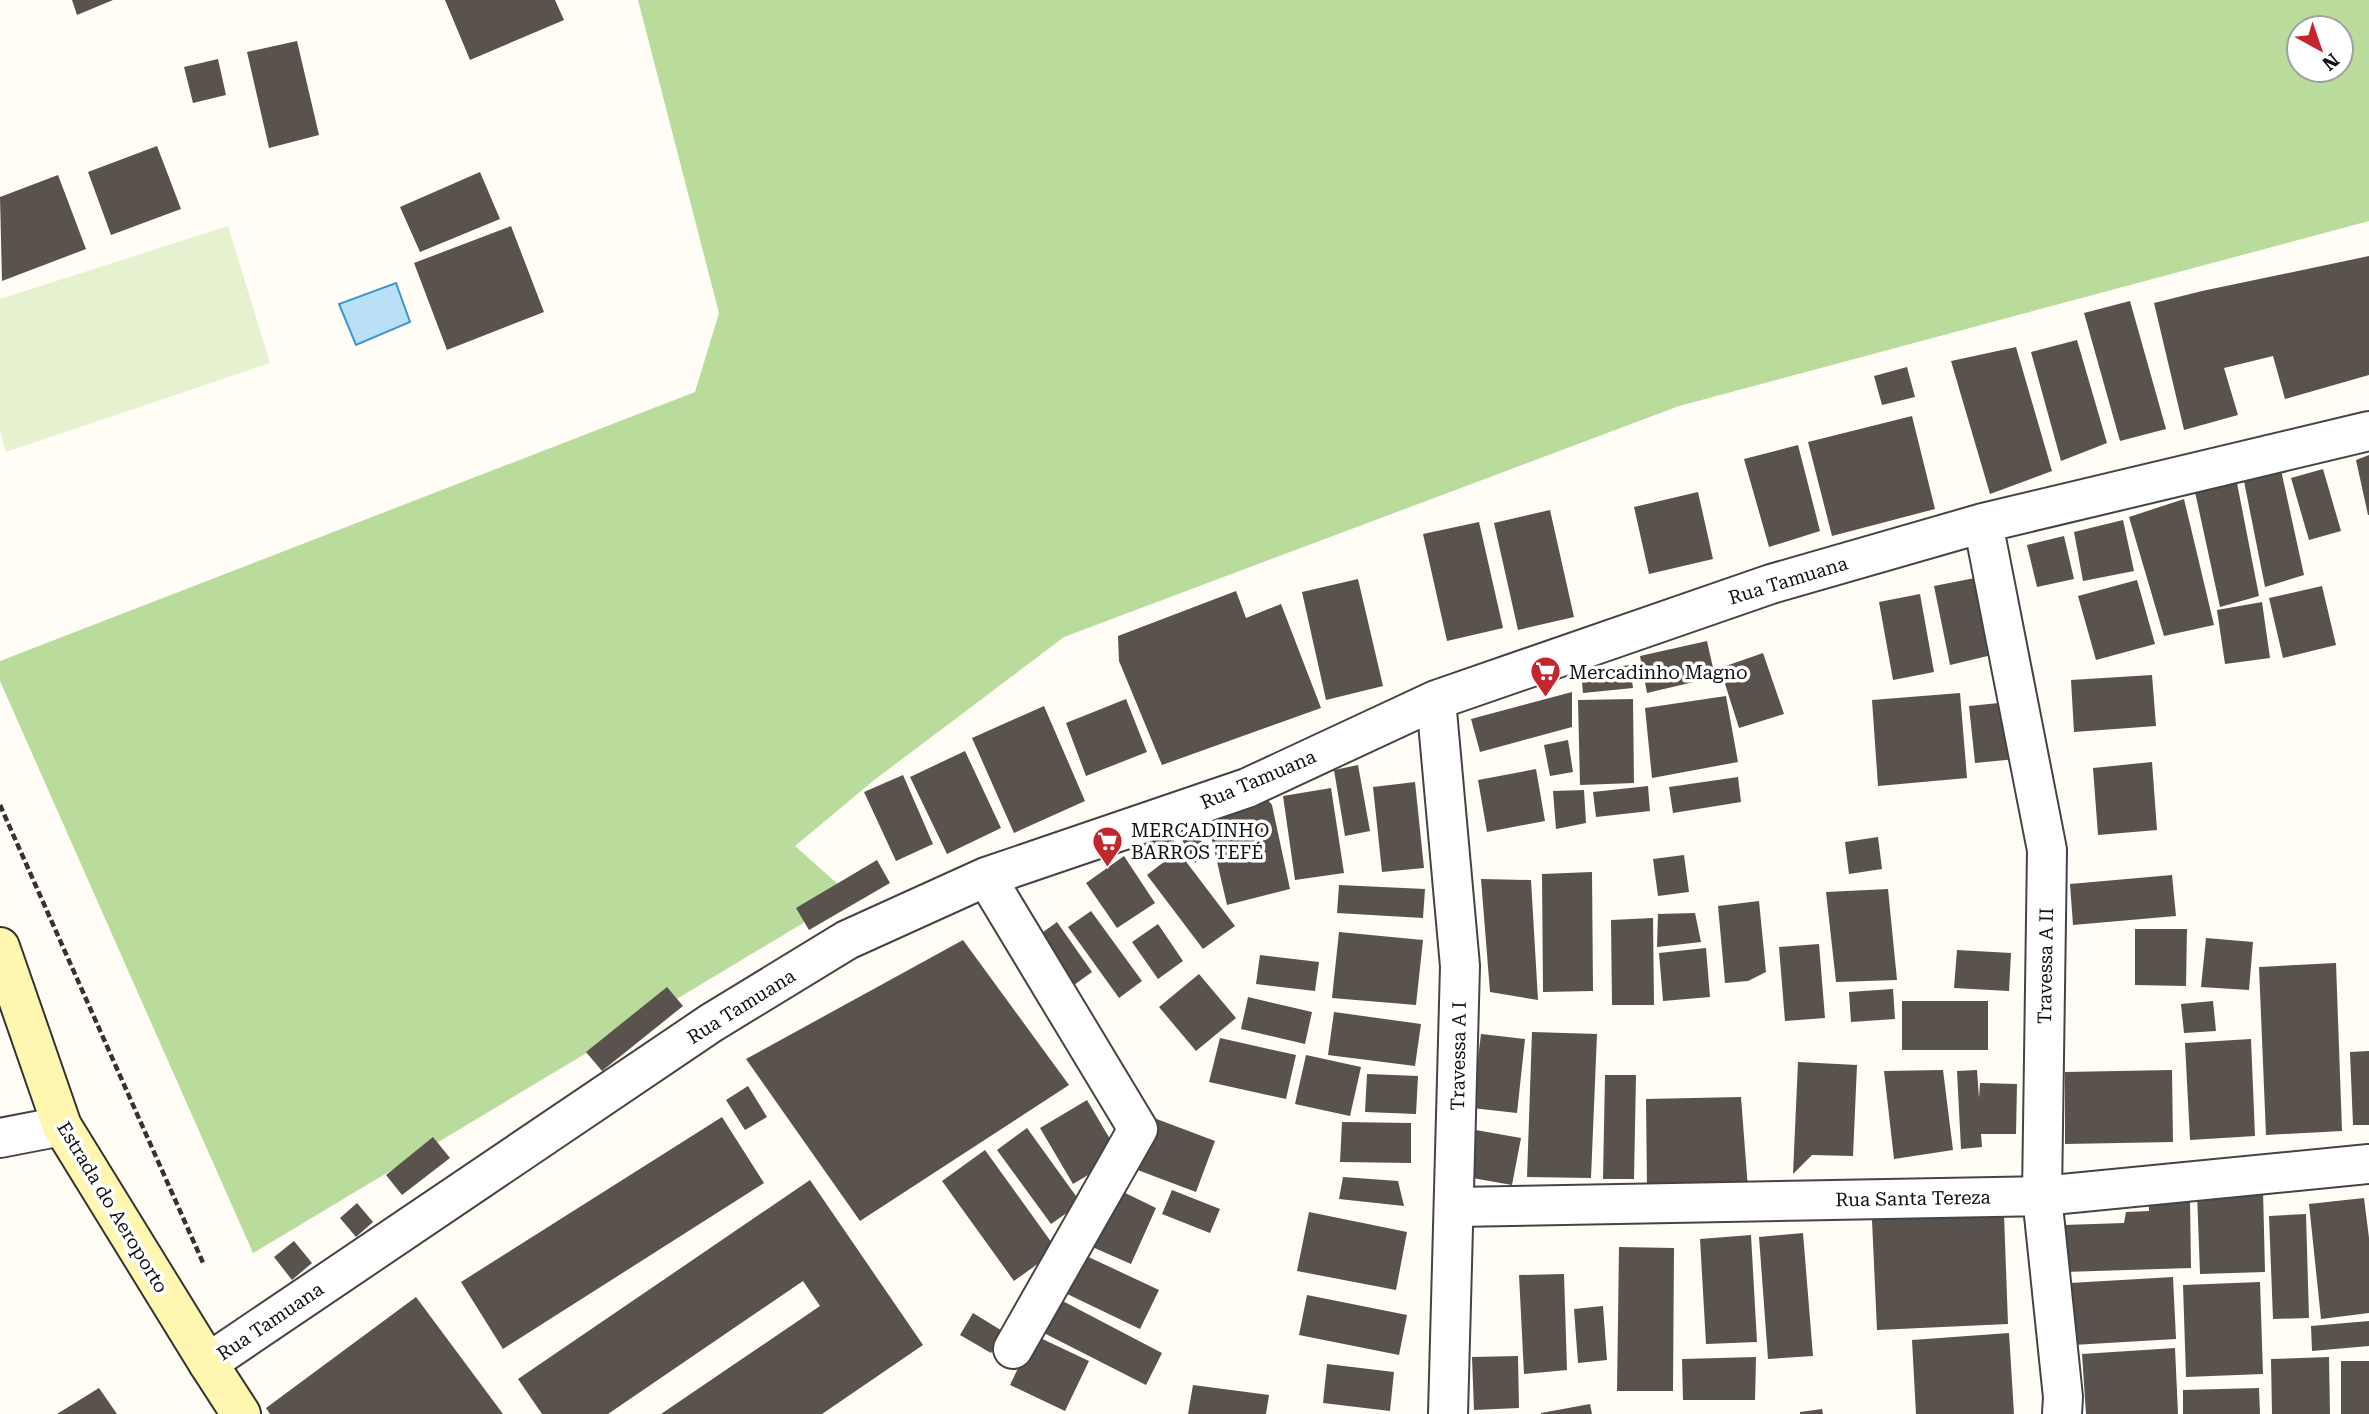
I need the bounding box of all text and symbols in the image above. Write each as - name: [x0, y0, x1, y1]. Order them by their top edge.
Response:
- north arrow: [2285, 14, 2355, 84]
- text: N: [2317, 48, 2344, 75]
- street label: Rua Tamuana: [1726, 551, 1851, 610]
- supermarket icon: Mercadinho Magno: [1529, 655, 1563, 699]
- place label: Mercadinho Magno: [1569, 661, 1748, 684]
- street label: Rua Tamuana: [1197, 744, 1320, 814]
- place label: MERCADINHO BARROS TEFÉ: [1131, 819, 1269, 864]
- supermarket icon: MERCADINHO BARROS TEFÉ: [1091, 824, 1125, 868]
- street label: Travessa A II: [2033, 908, 2058, 1024]
- street label: Rua Tamuana: [683, 964, 800, 1049]
- street label: Travessa A I: [1446, 1001, 1471, 1111]
- street label: Estrada do Aeroporto: [52, 1117, 173, 1297]
- street label: Rua Santa Tereza: [1835, 1186, 1992, 1211]
- street label: Rua Tamuana: [213, 1277, 328, 1365]

